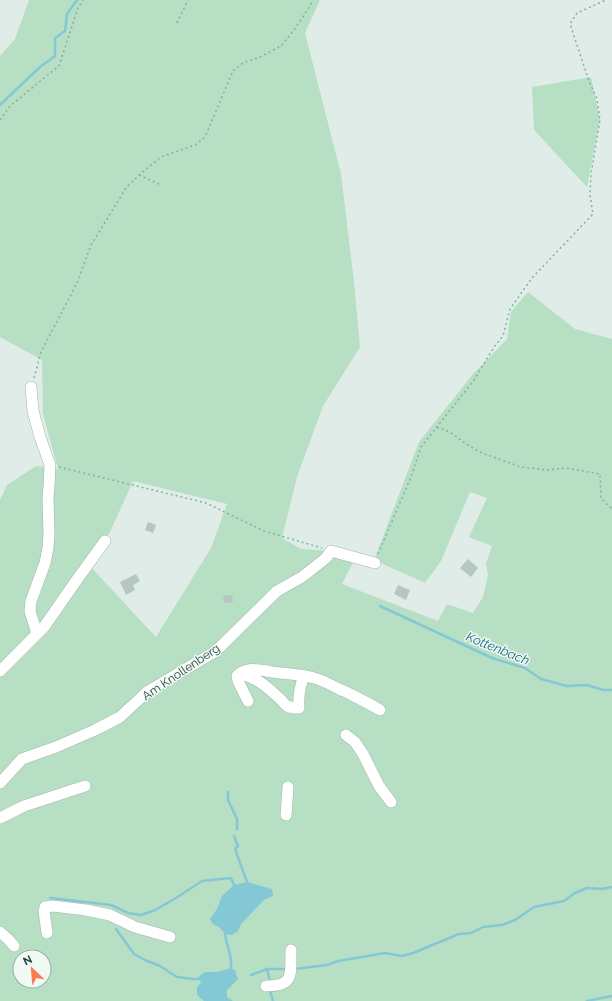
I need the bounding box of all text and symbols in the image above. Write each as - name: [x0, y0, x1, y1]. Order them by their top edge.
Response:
- water label: Kottenbach: [464, 629, 532, 668]
- street label: Am Knollenberg: [140, 641, 222, 703]
- north arrow: [12, 949, 52, 989]
- text: N: [21, 953, 34, 968]

